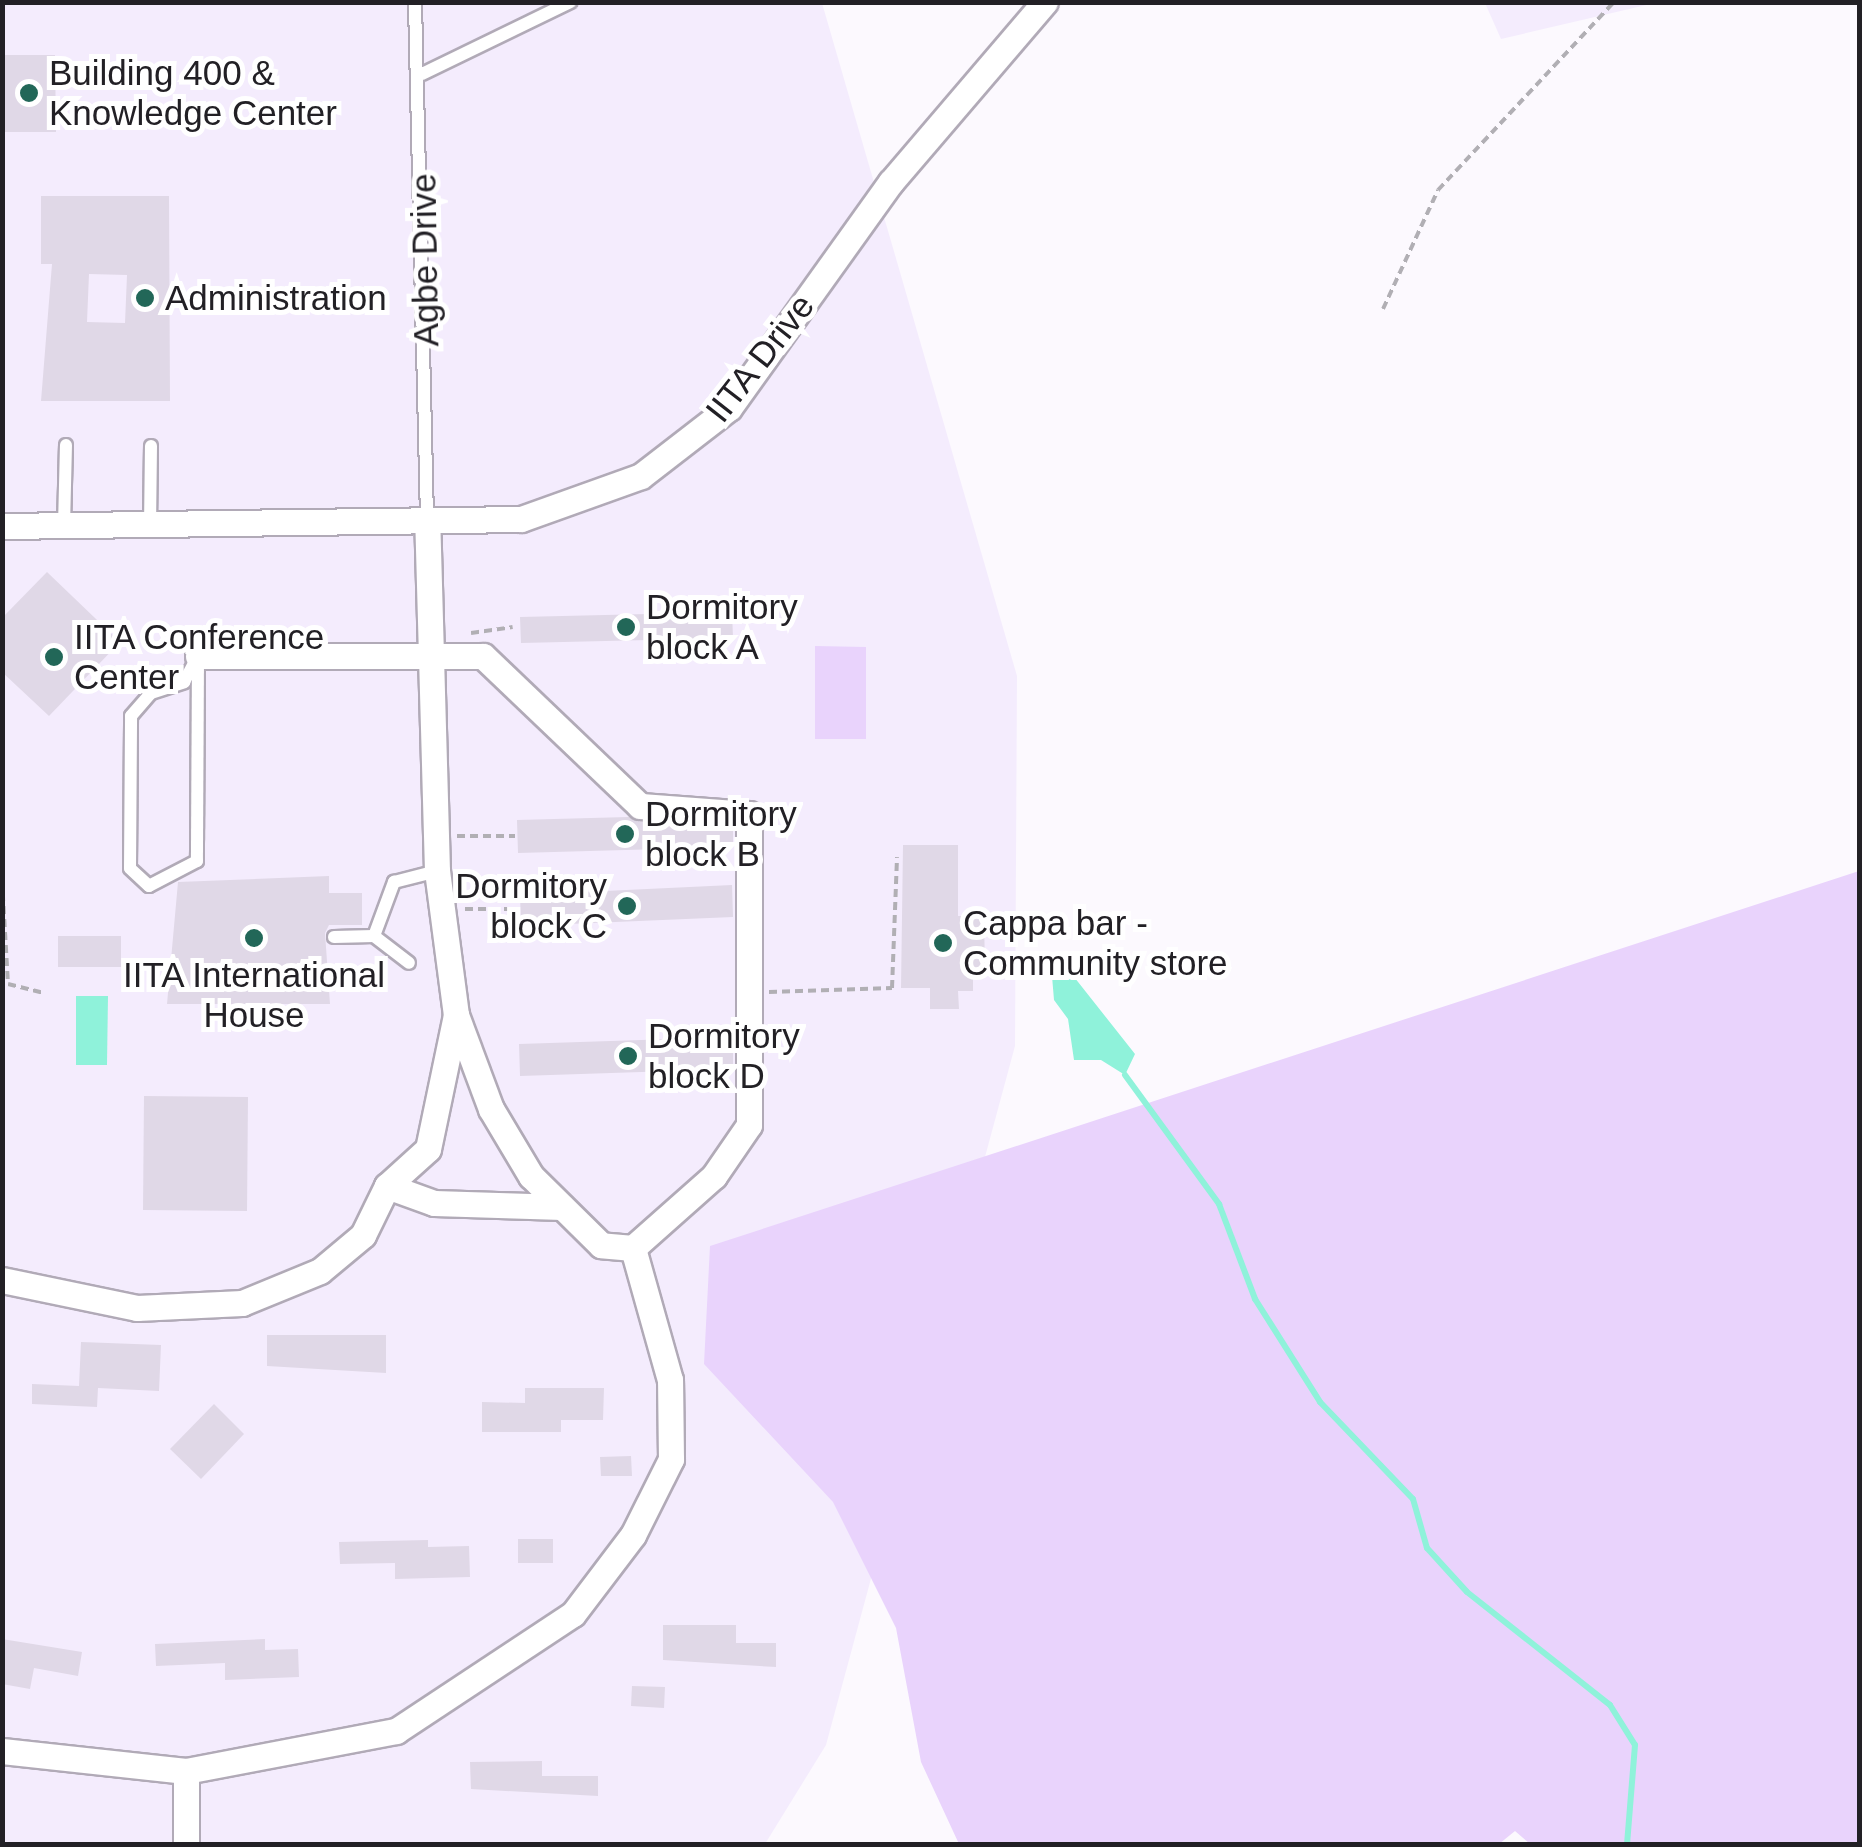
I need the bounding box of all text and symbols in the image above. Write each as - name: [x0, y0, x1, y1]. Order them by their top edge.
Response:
- place label: Building 400 & Knowledge Center: [49, 52, 337, 134]
- marker: Building 400 & Knowledge Center: [18, 82, 40, 104]
- street label: Agbe Drive: [402, 173, 448, 347]
- place label: Administration: [165, 277, 387, 319]
- street label: IITA Drive: [696, 285, 824, 431]
- marker: Administration: [134, 287, 156, 309]
- place label: Dormitory block A: [646, 586, 798, 668]
- place label: IITA Conference Center: [74, 616, 326, 698]
- marker: Dormitory block A: [615, 616, 637, 638]
- marker: IITA Conference Center: [43, 646, 65, 668]
- place label: Dormitory block B: [645, 793, 797, 875]
- marker: Dormitory block B: [614, 823, 636, 845]
- place label: Dormitory block C: [455, 865, 607, 947]
- marker: Dormitory block C: [616, 895, 638, 917]
- place label: Cappa bar - Community store: [963, 902, 1228, 984]
- marker: IITA International House: [243, 927, 265, 949]
- marker: Cappa bar - Community store: [932, 932, 954, 954]
- place label: IITA International House: [122, 954, 386, 1036]
- place label: Dormitory block D: [648, 1015, 800, 1097]
- marker: Dormitory block D: [617, 1045, 639, 1067]

